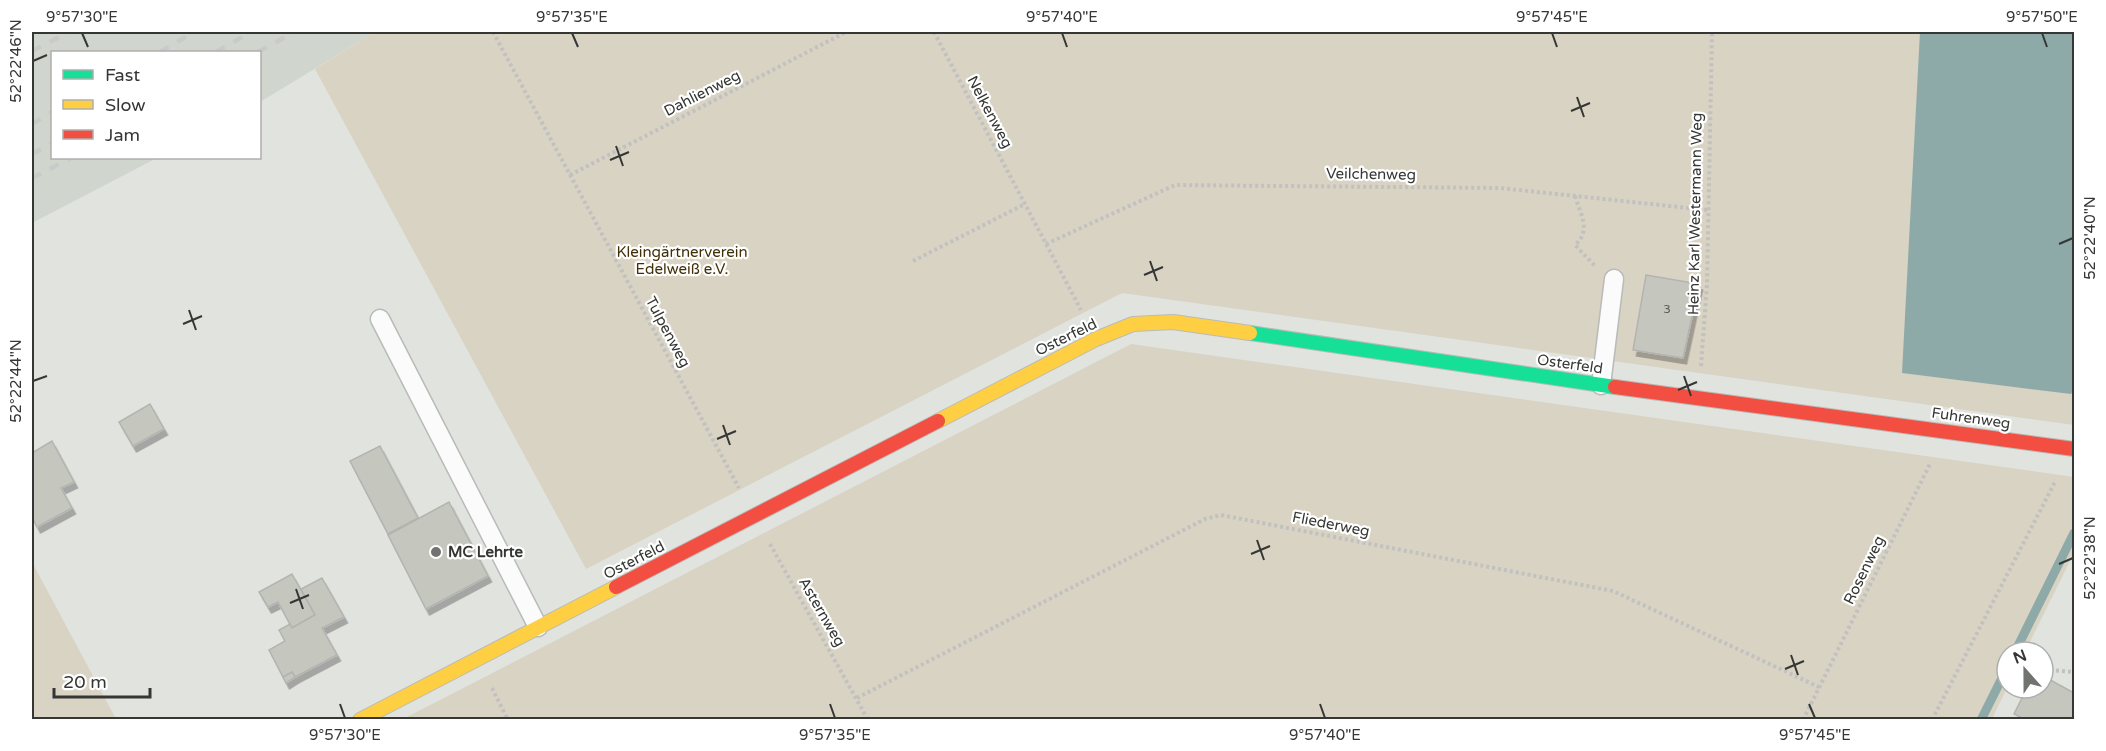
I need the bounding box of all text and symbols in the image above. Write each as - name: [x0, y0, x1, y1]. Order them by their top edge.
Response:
- text: 9°57'30"E: [46, 8, 118, 26]
- text: 9°57'35"E: [536, 8, 608, 26]
- text: 9°57'40"E: [1026, 8, 1098, 26]
- text: 9°57'45"E: [1516, 8, 1588, 26]
- text: 9°57'50"E: [2006, 8, 2078, 26]
- text: 52°22'46"N: [7, 19, 25, 103]
- legend: [51, 51, 261, 159]
- text: Fast: [105, 64, 140, 86]
- street label: Dahlienweg: [661, 66, 743, 120]
- street label: Nelkenweg: [963, 73, 1017, 151]
- text: Slow: [105, 94, 146, 116]
- street label: Heinz Karl Westermann Weg: [1684, 113, 1706, 315]
- text: Jam: [105, 124, 140, 146]
- street label: Veilchenweg: [1326, 164, 1416, 184]
- text: 52°22'40"N: [2081, 196, 2099, 280]
- park label: Kleingärtnerverein Edelweiß e.V.: [616, 243, 748, 278]
- street label: Tulpenweg: [642, 293, 694, 371]
- house number: 3: [1663, 302, 1671, 316]
- street label: Osterfeld: [1032, 314, 1100, 360]
- text: 52°22'44"N: [7, 339, 25, 423]
- street label: Osterfeld: [1536, 350, 1604, 378]
- street label: Fuhrenweg: [1930, 404, 2012, 432]
- street label: Fliederweg: [1291, 508, 1371, 540]
- text: 52°22'38"N: [2081, 516, 2099, 600]
- street label: Rosenweg: [1840, 533, 1888, 607]
- street label: Osterfeld: [600, 537, 668, 583]
- place label: MC Lehrte: [448, 543, 523, 561]
- marker: MC Lehrte: [429, 545, 443, 559]
- street label: Asternweg: [795, 574, 849, 650]
- north arrow: [1995, 640, 2055, 700]
- text: N: [2010, 645, 2030, 669]
- scale bar: [54, 661, 150, 699]
- text: 20 m: [63, 671, 107, 693]
- text: 9°57'30"E: [309, 726, 381, 744]
- text: 9°57'35"E: [799, 726, 871, 744]
- text: 9°57'40"E: [1289, 726, 1361, 744]
- text: 9°57'45"E: [1779, 726, 1851, 744]

